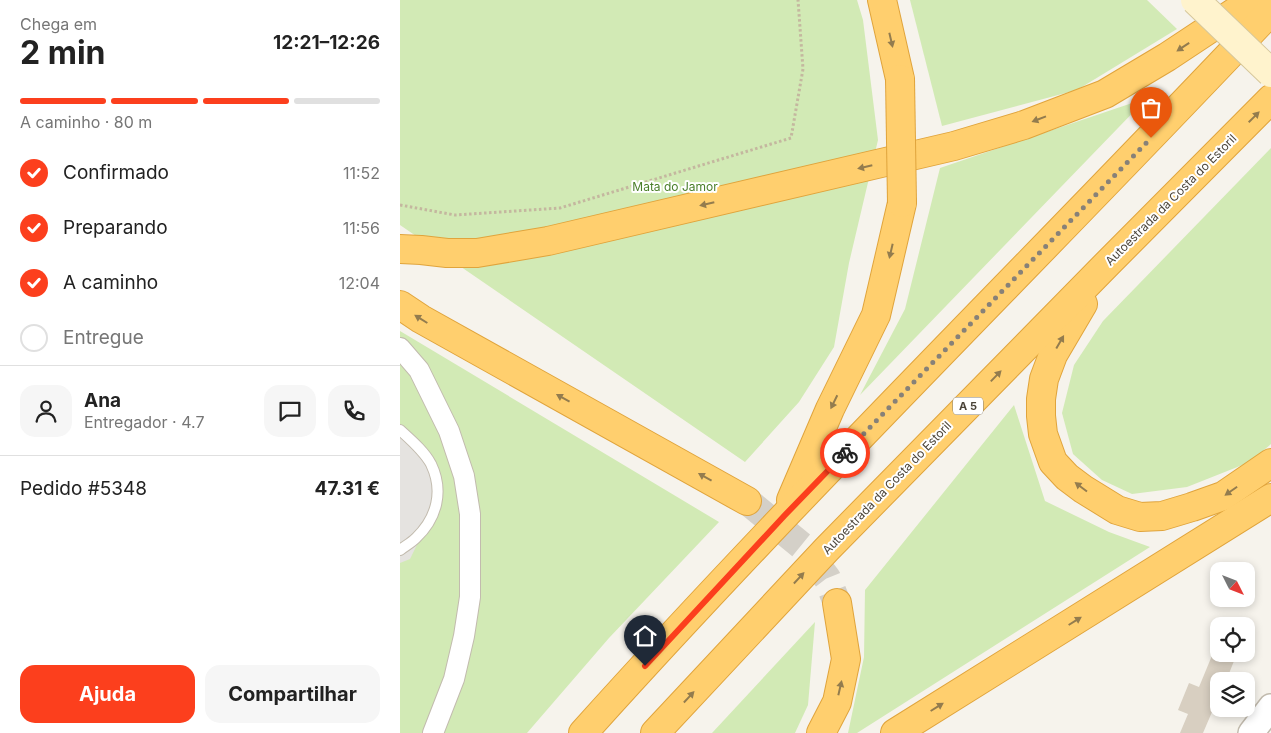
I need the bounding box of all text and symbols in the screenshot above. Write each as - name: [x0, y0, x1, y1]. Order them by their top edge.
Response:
- text: Chega em: [20, 14, 97, 34]
- text: 12:21–12:26: [273, 31, 380, 54]
- one-way arrow: [887, 32, 895, 47]
- text: 2 min: [20, 33, 106, 72]
- one-way arrow: [1176, 42, 1190, 51]
- pin: [1130, 87, 1172, 138]
- icon: bag: [1137, 94, 1165, 122]
- one-way arrow: [1248, 111, 1260, 123]
- text: A caminho · 80 m: [20, 112, 152, 132]
- one-way arrow: [1031, 116, 1046, 123]
- street label: Autoestrada da Costa do Estoril: [1102, 131, 1239, 268]
- icon: check: [20, 159, 48, 187]
- text: Confirmado: [63, 161, 169, 184]
- text: 11:52: [343, 163, 380, 183]
- one-way arrow: [858, 163, 873, 171]
- park label: Mata do Jamor: [632, 179, 718, 194]
- one-way arrow: [700, 200, 715, 208]
- icon: check: [20, 214, 48, 242]
- text: Preparando: [63, 216, 168, 239]
- text: 11:56: [343, 218, 380, 238]
- one-way arrow: [887, 243, 895, 258]
- icon: check: [20, 269, 48, 297]
- text: A caminho: [63, 271, 158, 294]
- text: 12:04: [339, 273, 380, 293]
- one-way arrow: [414, 314, 427, 323]
- text: Entregue: [63, 326, 144, 349]
- one-way arrow: [1056, 335, 1064, 350]
- one-way arrow: [990, 371, 1002, 383]
- button: person: [20, 385, 72, 437]
- button: chat: [264, 385, 316, 437]
- button: phone: [328, 385, 380, 437]
- text: Ana: [84, 389, 121, 412]
- one-way arrow: [555, 394, 570, 402]
- one-way arrow: [830, 395, 838, 409]
- road number: A 5: [953, 398, 983, 414]
- text: Entregador · 4.7: [84, 412, 204, 432]
- street label: Autoestrada da Costa do Estoril: [819, 418, 954, 557]
- courier: [820, 428, 870, 478]
- icon: bike: [831, 439, 859, 467]
- one-way arrow: [697, 473, 712, 481]
- text: Pedido #5348: [20, 477, 147, 500]
- text: 47.31 €: [315, 477, 380, 500]
- one-way arrow: [1074, 482, 1088, 492]
- one-way arrow: [1224, 486, 1237, 495]
- north arrow: [1210, 562, 1255, 608]
- map controls: [1210, 562, 1255, 717]
- one-way arrow: [794, 572, 805, 585]
- pin: [624, 615, 666, 666]
- one-way arrow: [1068, 616, 1081, 626]
- button: locate: [1210, 617, 1255, 662]
- icon: home: [631, 622, 659, 650]
- button: Ajuda: [20, 665, 195, 723]
- button: Compartilhar: [205, 665, 380, 723]
- button: layers: [1210, 672, 1255, 717]
- one-way arrow: [836, 681, 844, 696]
- one-way arrow: [683, 692, 695, 704]
- one-way arrow: [930, 703, 943, 712]

